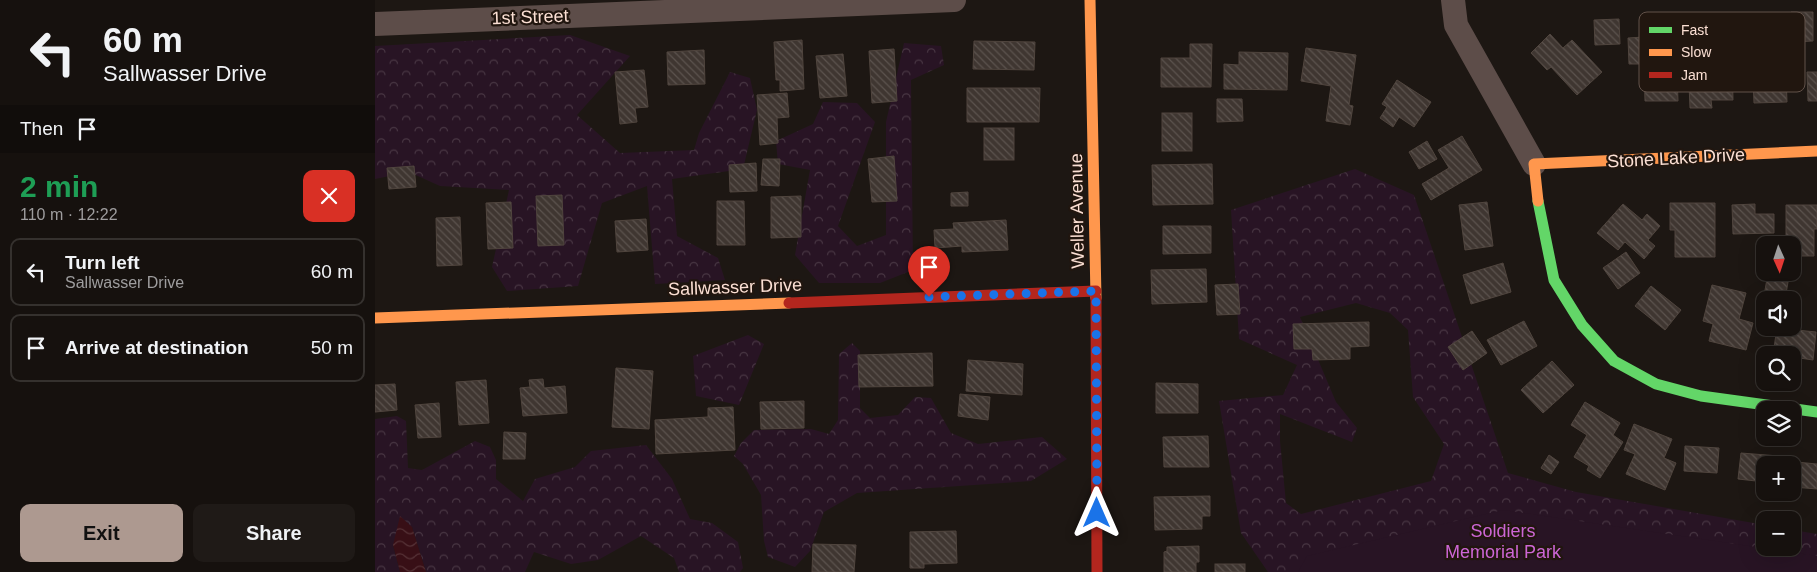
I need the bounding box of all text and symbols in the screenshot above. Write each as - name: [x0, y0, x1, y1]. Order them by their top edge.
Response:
- street label: 1st Street: [491, 6, 569, 28]
- legend: [1639, 12, 1805, 92]
- icon: left: [20, 20, 85, 85]
- text: 60 m: [103, 20, 183, 59]
- text: Fast: [1681, 22, 1708, 38]
- text: Slow: [1681, 44, 1712, 60]
- text: Sallwasser Drive: [103, 61, 267, 86]
- text: Jam: [1681, 67, 1707, 83]
- icon: arrive: [73, 115, 101, 143]
- text: Then: [20, 118, 63, 139]
- street label: Stone Lake Drive: [1607, 144, 1745, 172]
- street label: Weller Avenue: [1066, 153, 1088, 269]
- text: 2 min: [20, 170, 98, 203]
- button: close: [303, 170, 355, 222]
- text: 110 m · 12:22: [20, 206, 118, 223]
- north arrow: [1756, 236, 1801, 281]
- map controls: [1756, 236, 1801, 556]
- pin: [908, 246, 950, 297]
- text: Turn left: [65, 252, 140, 273]
- icon: arrive: [915, 253, 943, 281]
- icon: left: [22, 258, 50, 286]
- text: 60 m: [311, 261, 353, 282]
- text: Sallwasser Drive: [65, 274, 184, 291]
- street label: Sallwasser Drive: [668, 275, 802, 299]
- button: sound: [1756, 291, 1801, 336]
- icon: arrive: [22, 334, 50, 362]
- text: Arrive at destination: [65, 337, 249, 358]
- text: 50 m: [311, 337, 353, 358]
- button: search: [1756, 346, 1801, 391]
- button: layers: [1756, 401, 1801, 446]
- button: +: [1756, 456, 1801, 501]
- position arrow: [1070, 486, 1122, 538]
- button: Exit: [20, 504, 183, 562]
- button: Share: [193, 504, 355, 562]
- button: −: [1756, 511, 1801, 556]
- park label: Soldiers Memorial Park: [1445, 521, 1562, 562]

